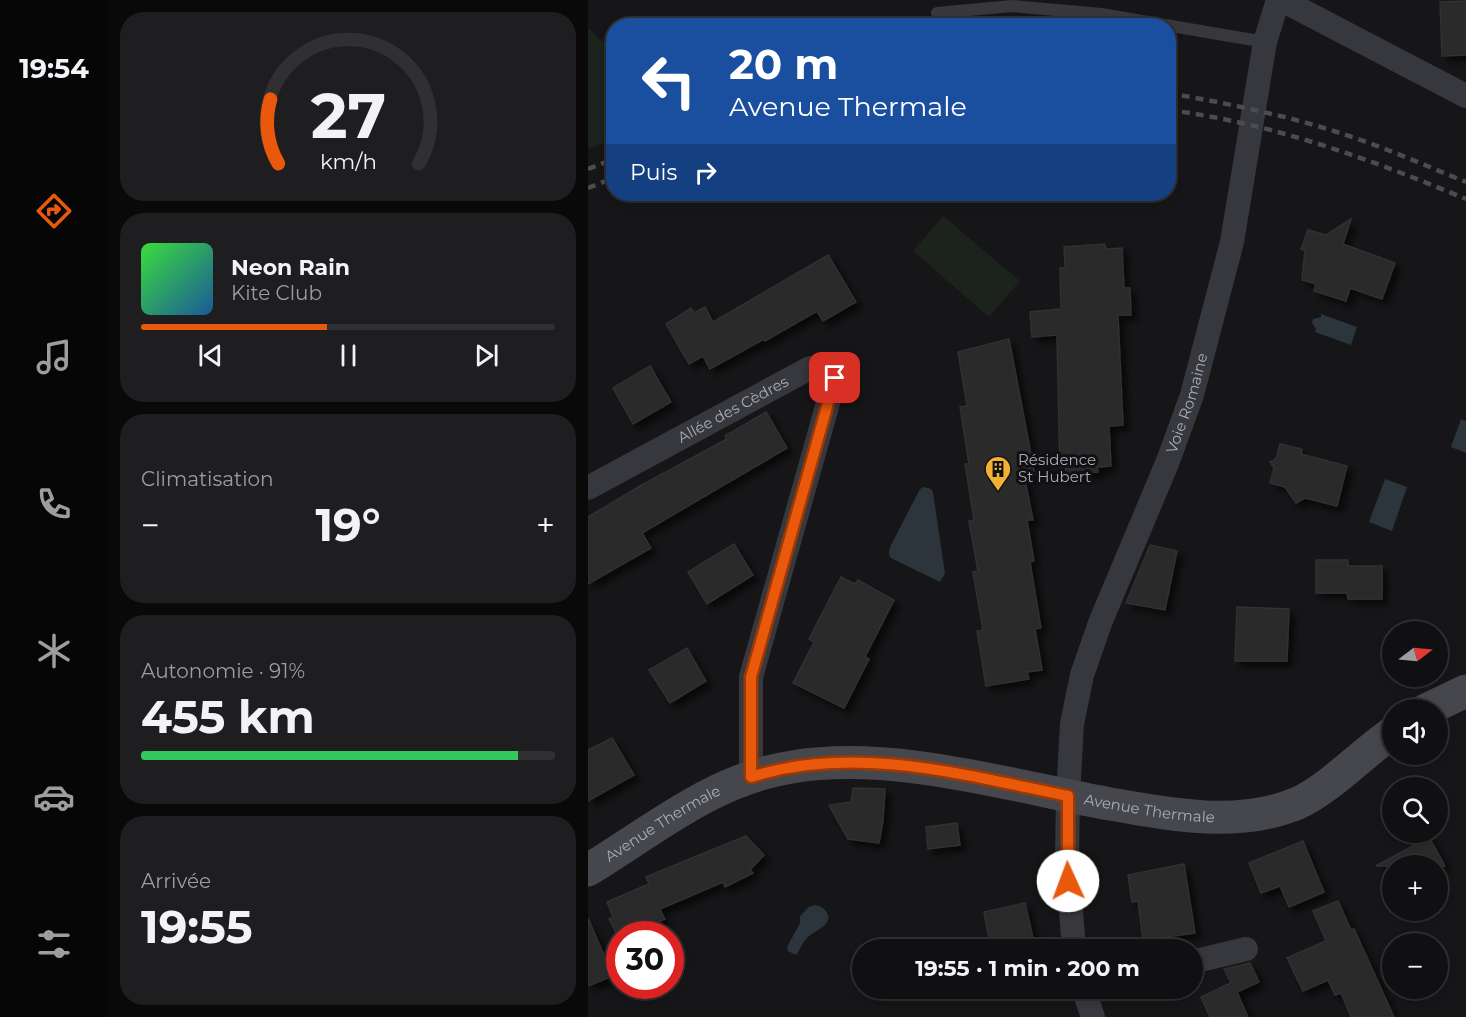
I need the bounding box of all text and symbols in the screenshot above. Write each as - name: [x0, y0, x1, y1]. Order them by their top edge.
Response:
- text: 20 m: [729, 38, 838, 90]
- icon: left: [630, 42, 708, 120]
- text: 19:54: [19, 52, 89, 85]
- text: 27: [310, 78, 386, 154]
- text: Avenue Thermale: [729, 90, 967, 123]
- text: km/h: [319, 148, 377, 174]
- icon: right: [689, 156, 722, 189]
- text: Puis: [630, 159, 677, 186]
- icon: directions: [33, 190, 75, 232]
- text: Neon Rain: [231, 254, 350, 281]
- text: Kite Club: [231, 281, 322, 305]
- icon: music: [33, 336, 75, 378]
- icon: previous: [194, 339, 227, 372]
- icon: pause: [332, 339, 365, 372]
- icon: next: [470, 339, 503, 372]
- street label: Voie Romaine: [1162, 351, 1212, 456]
- pin: [809, 352, 860, 403]
- icon: arrive: [818, 361, 851, 394]
- street label: Allée des Cèdres: [674, 371, 792, 447]
- place label: Résidence St Hubert: [1018, 450, 1096, 486]
- building icon: Résidence St Hubert: [983, 454, 1013, 492]
- text: Climatisation: [141, 467, 274, 491]
- icon: phone: [33, 483, 75, 525]
- text: 19°: [315, 497, 381, 552]
- text: −: [141, 505, 160, 545]
- text: +: [536, 505, 555, 545]
- north arrow: [1382, 621, 1448, 687]
- map controls: [1382, 621, 1448, 999]
- icon: climate: [33, 630, 75, 672]
- text: Autonomie · 91%: [141, 659, 305, 683]
- text: 455 km: [141, 689, 315, 744]
- button: sound: [1382, 699, 1448, 765]
- icon: car: [33, 776, 75, 818]
- button: search: [1382, 777, 1448, 843]
- street label: Avenue Thermale: [601, 781, 723, 866]
- street label: Avenue Thermale: [1083, 789, 1215, 826]
- position arrow: [1036, 849, 1100, 913]
- button: +: [1382, 855, 1448, 921]
- text: Arrivée: [141, 869, 211, 893]
- text: 19:55: [141, 899, 252, 954]
- speed limit sign: 30: [606, 921, 684, 999]
- icon: filters: [33, 923, 75, 965]
- button: −: [1382, 933, 1448, 999]
- text: 19:55 · 1 min · 200 m: [915, 955, 1140, 982]

